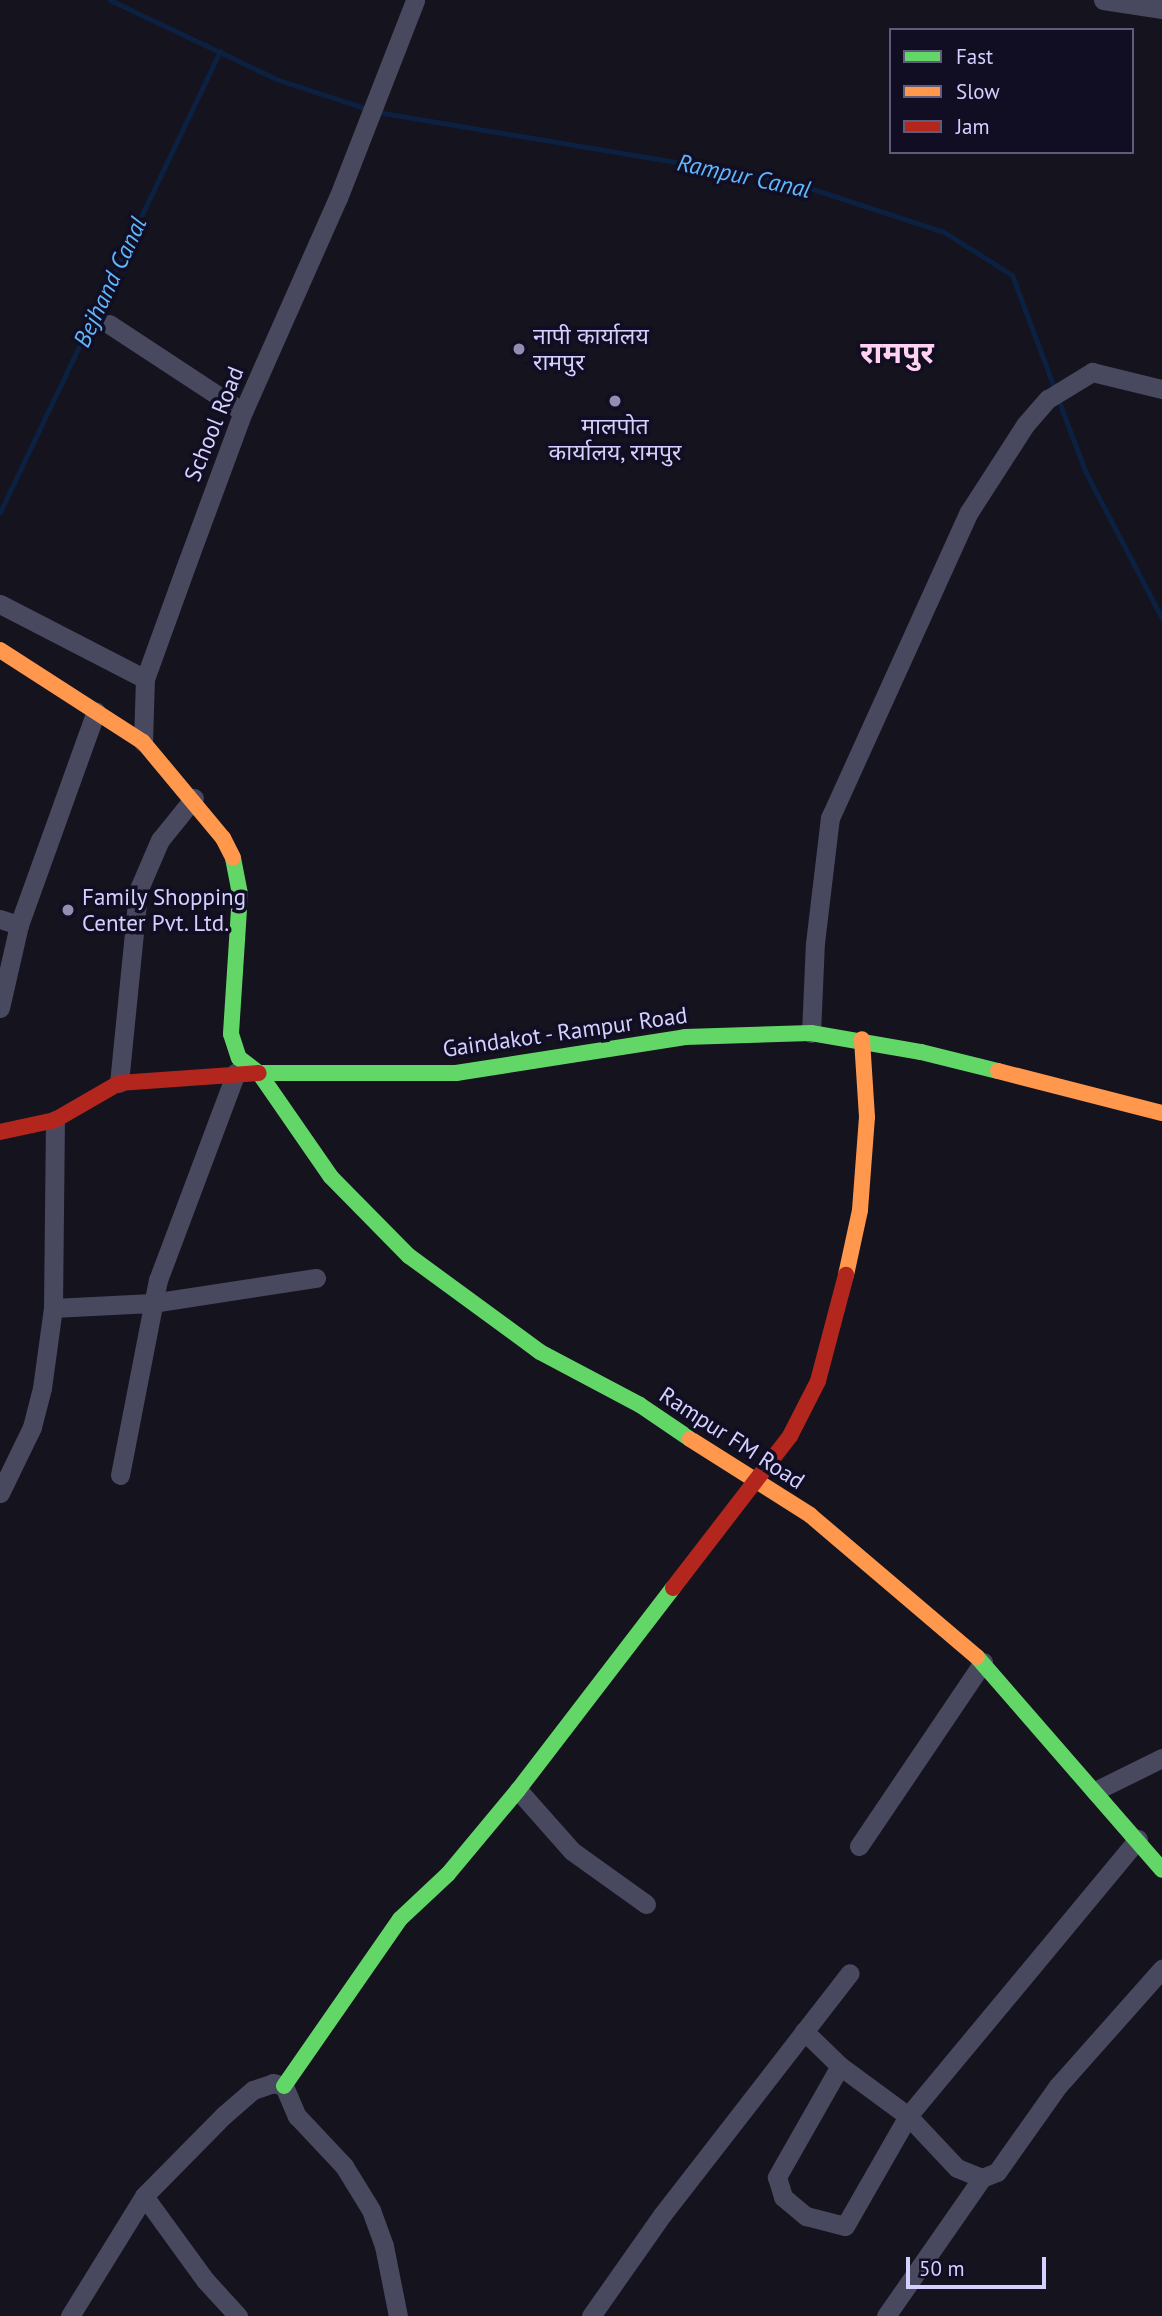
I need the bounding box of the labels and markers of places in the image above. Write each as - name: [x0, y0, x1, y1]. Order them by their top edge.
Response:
- place label: नापी कार्यालय रामपुर: [533, 322, 649, 376]
- marker: नापी कार्यालय रामपुर: [511, 341, 527, 357]
- marker: मालपोत कार्यालय, रामपुर: [607, 393, 623, 409]
- place label: मालपोत कार्यालय, रामपुर: [548, 412, 682, 466]
- place label: Family Shopping Center Pvt. Ltd.: [82, 883, 247, 937]
- marker: Family Shopping Center Pvt. Ltd.: [60, 902, 76, 918]

